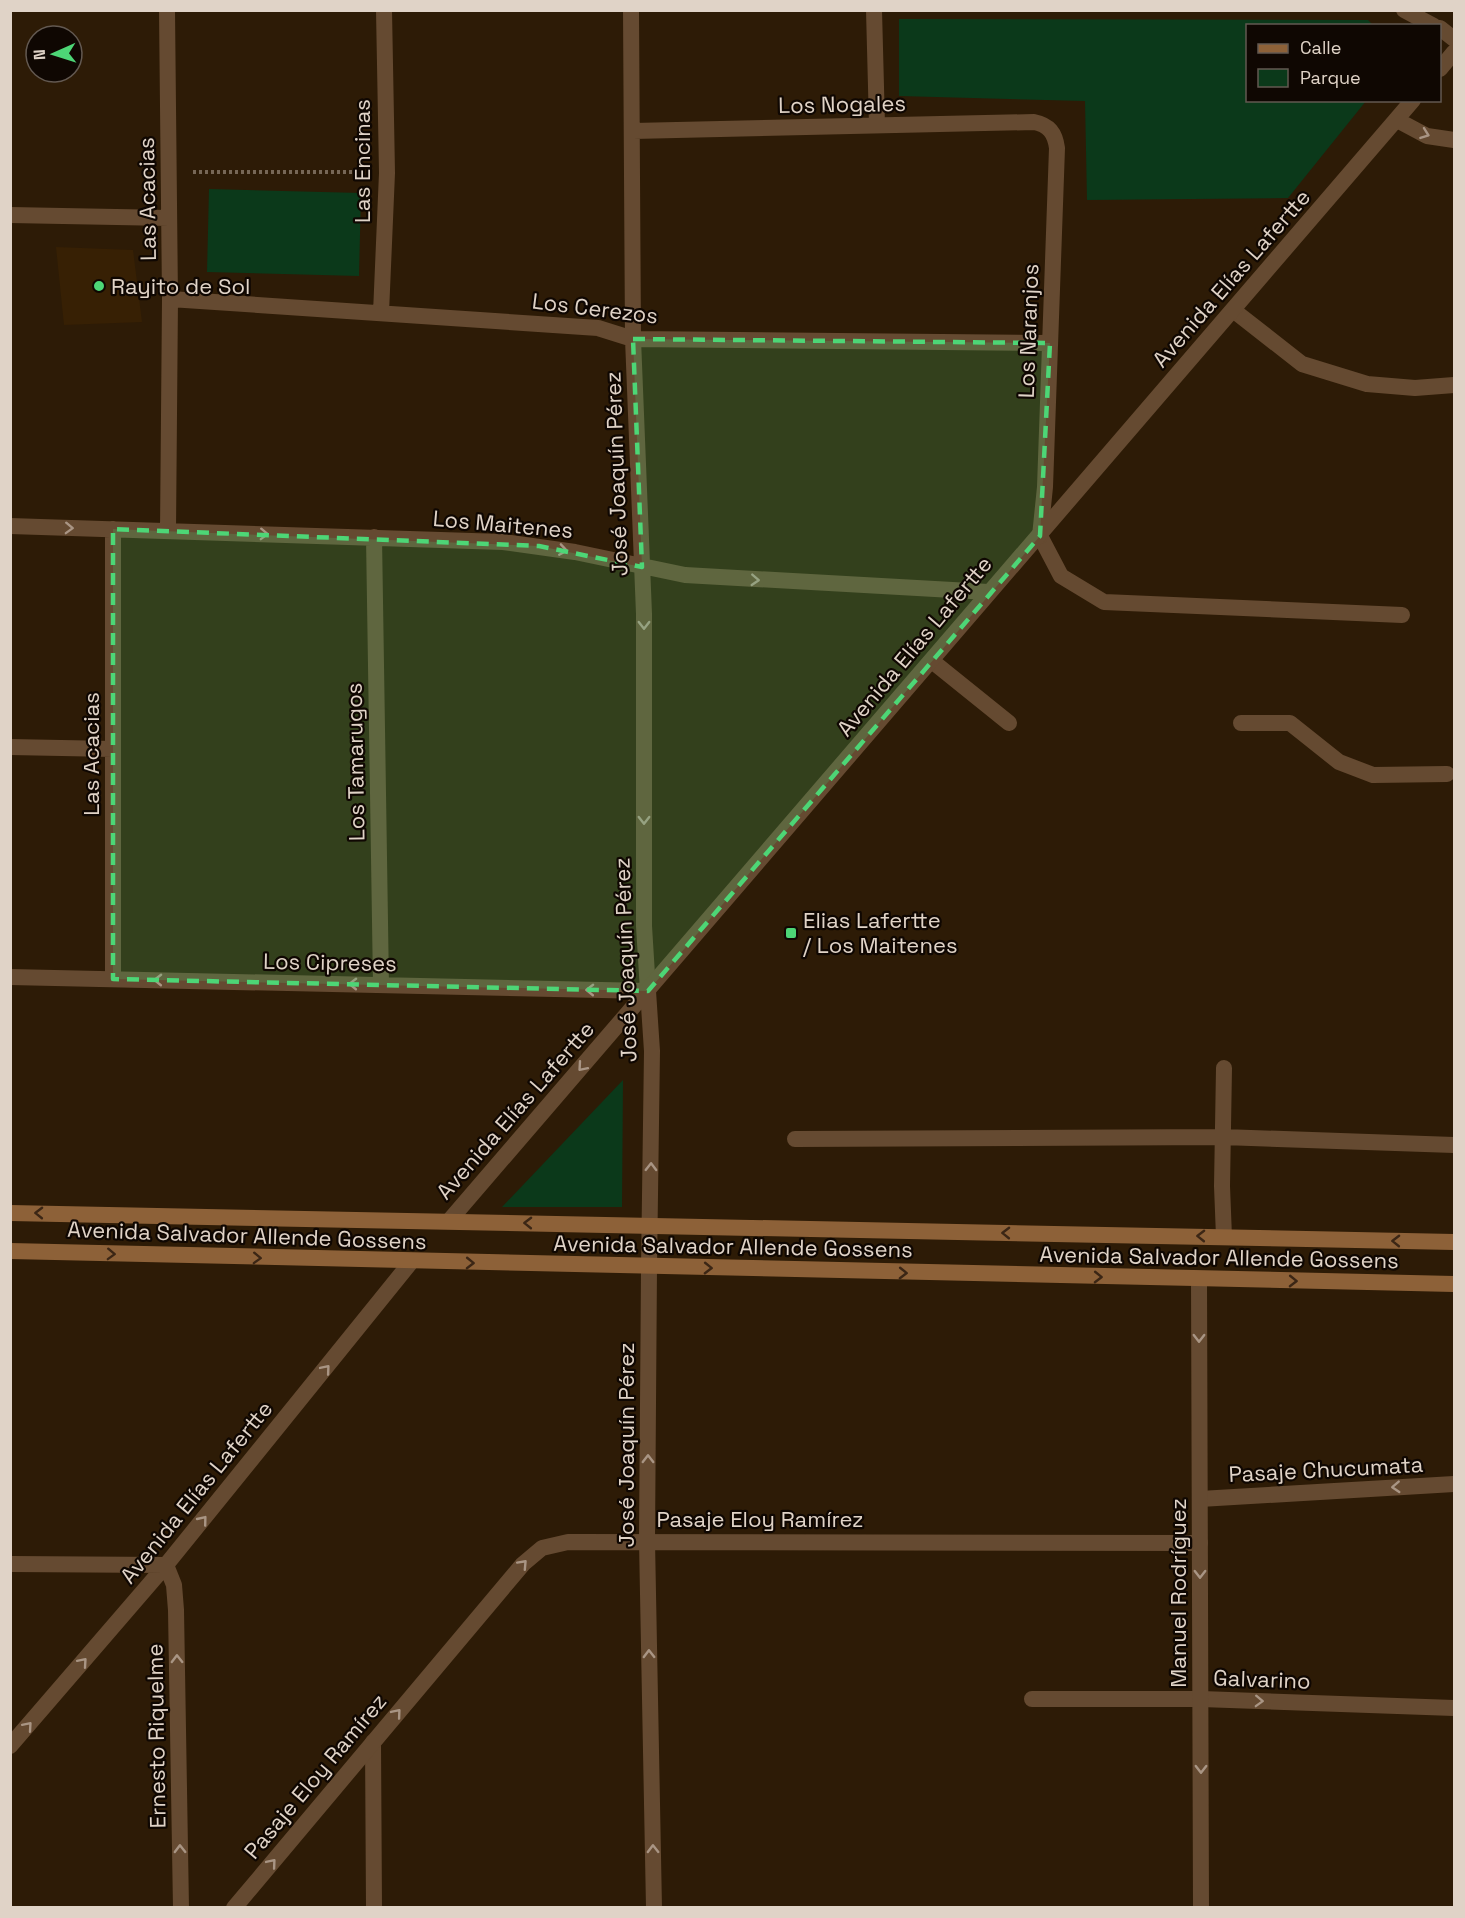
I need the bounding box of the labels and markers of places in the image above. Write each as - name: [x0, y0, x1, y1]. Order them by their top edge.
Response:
- place label: Rayito de Sol: [111, 272, 250, 300]
- marker: Rayito de Sol: [92, 279, 106, 293]
- place label: Elias Lafertte / Los Maitenes: [803, 906, 958, 959]
- marker: Elias Lafertte / Los Maitenes: [784, 926, 798, 940]

